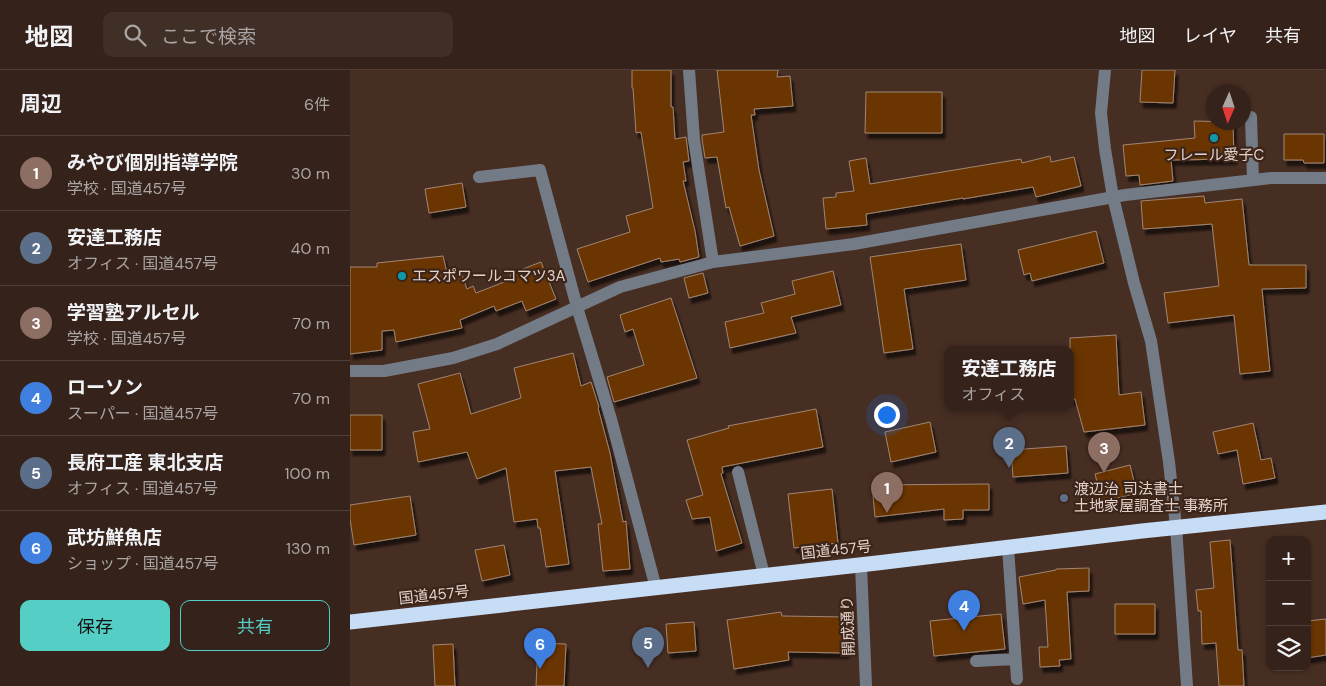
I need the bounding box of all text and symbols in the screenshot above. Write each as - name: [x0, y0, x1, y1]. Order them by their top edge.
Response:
- search box: [103, 12, 453, 57]
- text: 地図: [25, 21, 73, 52]
- icon: search: [121, 21, 149, 49]
- text: ここで検索: [161, 24, 256, 49]
- text: 地図: [1120, 24, 1156, 48]
- text: レイヤ: [1184, 24, 1237, 48]
- text: 共有: [1265, 24, 1301, 48]
- north arrow: [1206, 85, 1251, 130]
- text: 周辺: [20, 90, 62, 118]
- text: 6件: [304, 94, 330, 115]
- marker: フレール愛子C: [1208, 132, 1220, 144]
- place label: フレール愛子C: [1164, 145, 1265, 165]
- text: みやび個別指導学院: [67, 150, 238, 175]
- text: 1: [33, 163, 39, 184]
- text: 30 m: [291, 163, 330, 184]
- text: 学校 · 国道457号: [67, 178, 186, 199]
- text: 安達工務店: [67, 225, 162, 250]
- text: 2: [31, 238, 41, 259]
- text: 40 m: [291, 238, 330, 259]
- text: オフィス · 国道457号: [67, 253, 218, 274]
- place label: エスポワールコマツ3A: [412, 266, 566, 286]
- marker: エスポワールコマツ3A: [396, 270, 408, 282]
- text: 学習塾アルセル: [67, 300, 200, 325]
- text: 3: [31, 313, 41, 334]
- text: 70 m: [292, 313, 330, 334]
- text: 学校 · 国道457号: [67, 328, 186, 349]
- popup: [944, 346, 1074, 411]
- text: 安達工務店: [961, 356, 1057, 381]
- text: ローソン: [67, 375, 143, 400]
- text: オフィス: [961, 384, 1025, 405]
- text: 4: [31, 388, 41, 409]
- text: 70 m: [292, 388, 330, 409]
- your location: [874, 402, 900, 428]
- text: スーパー · 国道457号: [67, 403, 218, 424]
- pin: 2: [993, 427, 1025, 468]
- pin: 3: [1088, 432, 1120, 473]
- text: 長府工産 東北支店: [67, 450, 223, 475]
- text: 5: [31, 463, 41, 484]
- text: 100 m: [285, 463, 330, 484]
- pin: 1: [871, 472, 903, 513]
- text: オフィス · 国道457号: [67, 478, 218, 499]
- place label: 渡辺治 司法書士 土地家屋調査士 事務所: [1074, 479, 1228, 516]
- marker: 渡辺治 司法書士 土地家屋調査士 事務所: [1058, 492, 1070, 504]
- text: 武坊鮮魚店: [67, 525, 162, 550]
- street label: 国道457号: [800, 536, 872, 564]
- map controls: [1266, 536, 1311, 671]
- button: +: [1266, 536, 1311, 581]
- text: 6: [31, 538, 41, 559]
- text: 130 m: [286, 538, 330, 559]
- text: ショップ · 国道457号: [67, 553, 218, 574]
- street label: 国道457号: [398, 581, 470, 609]
- button: −: [1266, 581, 1311, 626]
- pin: 4: [948, 590, 980, 631]
- street label: 開成通り: [837, 596, 859, 656]
- button: 保存: [20, 600, 170, 651]
- button: 共有: [180, 600, 330, 651]
- button: layers: [1266, 626, 1311, 671]
- pin: 5: [632, 627, 664, 668]
- pin: 6: [524, 628, 556, 669]

